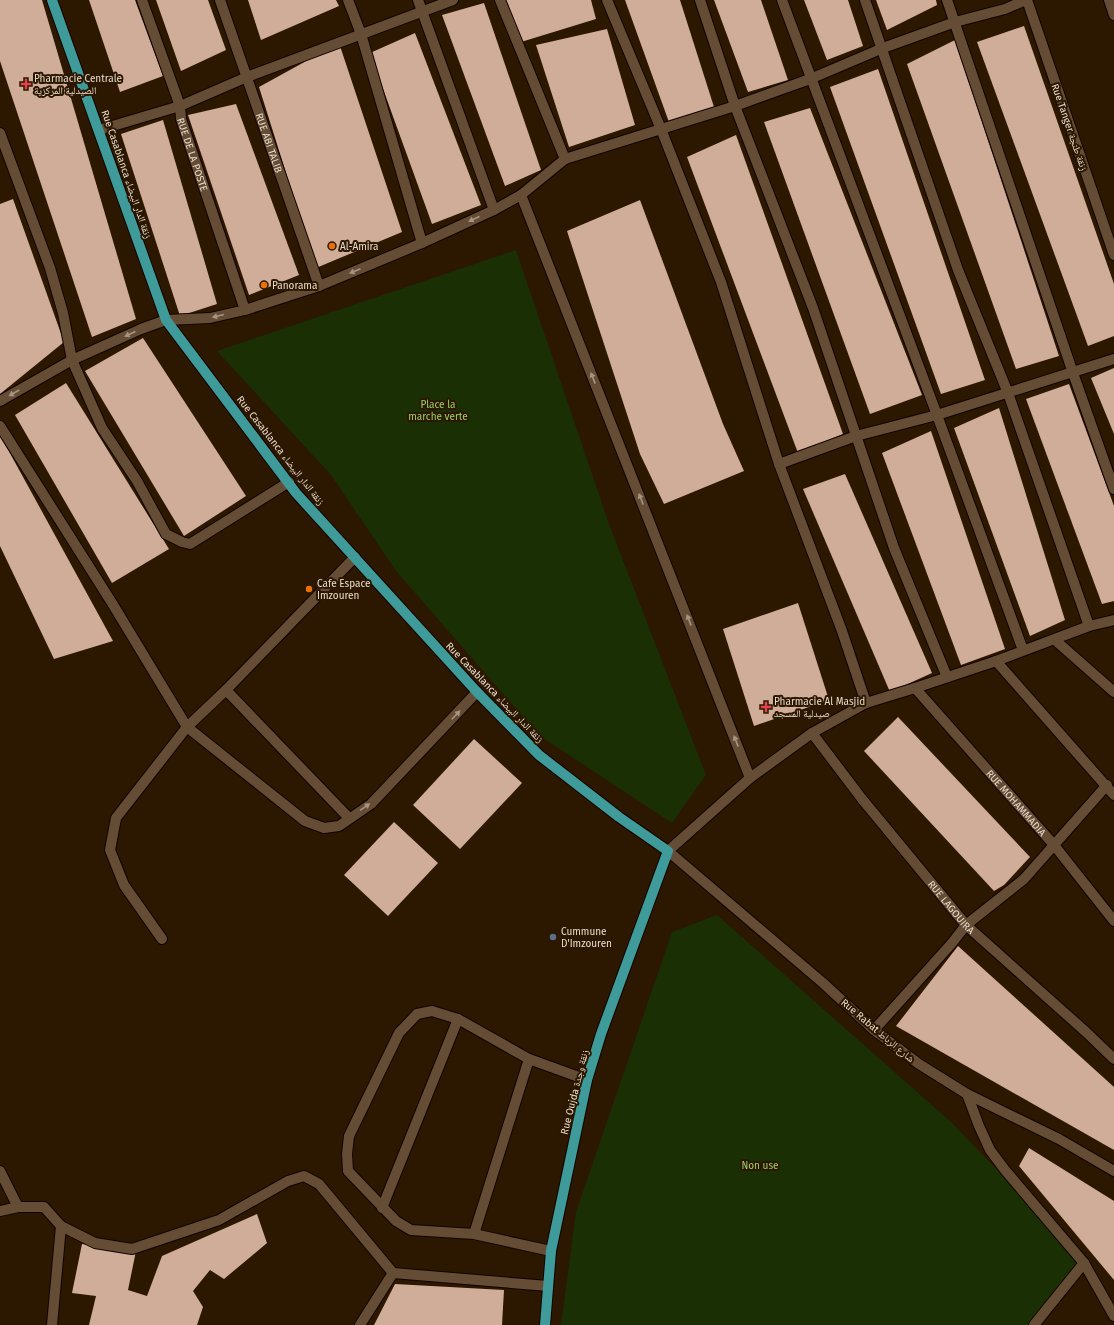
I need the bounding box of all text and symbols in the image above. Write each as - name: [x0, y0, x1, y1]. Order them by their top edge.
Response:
- place label: Pharmacie Centrale الصيدلية المركزية: [34, 73, 122, 97]
- marker: Pharmacie Centrale الصيدلية المركزية: [21, 79, 31, 89]
- street label: Rue Tanger زنقة طنجة: [1049, 82, 1090, 173]
- street label: Rue Casablanca زنقة الدار البيضاء: [98, 108, 154, 240]
- street label: RUE ABI TALIB: [253, 112, 284, 175]
- street label: RUE DE LA POSTE: [174, 116, 210, 193]
- one-way arrow: [469, 216, 480, 222]
- marker: Al-Amira: [327, 241, 337, 251]
- place label: Al-Amira: [340, 241, 379, 253]
- one-way arrow: [349, 268, 361, 274]
- marker: Panorama: [259, 280, 269, 290]
- place label: Panorama: [272, 280, 317, 292]
- one-way arrow: [212, 313, 224, 319]
- one-way arrow: [124, 331, 135, 337]
- one-way arrow: [590, 372, 596, 384]
- one-way arrow: [8, 390, 20, 397]
- street label: Rue Casablanca زنقة الدار البيضاء: [234, 394, 327, 508]
- park label: Place la marche verte: [408, 399, 468, 423]
- one-way arrow: [638, 494, 644, 505]
- place label: Cafe Espace Imzouren: [317, 578, 371, 602]
- marker: Cafe Espace Imzouren: [304, 584, 314, 594]
- one-way arrow: [685, 614, 691, 626]
- street label: Rue Casablanca زنقة الدار البيضاء: [443, 640, 546, 746]
- place label: Pharmacie Al Masjid صيدلية المسجد: [774, 696, 865, 720]
- marker: Pharmacie Al Masjid صيدلية المسجد: [761, 702, 771, 712]
- one-way arrow: [451, 710, 461, 720]
- one-way arrow: [733, 735, 739, 747]
- street label: RUE MOHAMMADIA: [983, 768, 1048, 839]
- one-way arrow: [360, 803, 370, 811]
- street label: RUE LAGOUIRA: [925, 879, 977, 937]
- place label: Cummune D'Imzouren: [561, 926, 612, 950]
- marker: Cummune D'Imzouren: [548, 932, 558, 942]
- street label: Rue Rabat شارع الرباط: [838, 997, 917, 1065]
- street label: Rue Oujda زنقة وجدة: [559, 1048, 591, 1136]
- park label: Non use: [741, 1160, 779, 1172]

